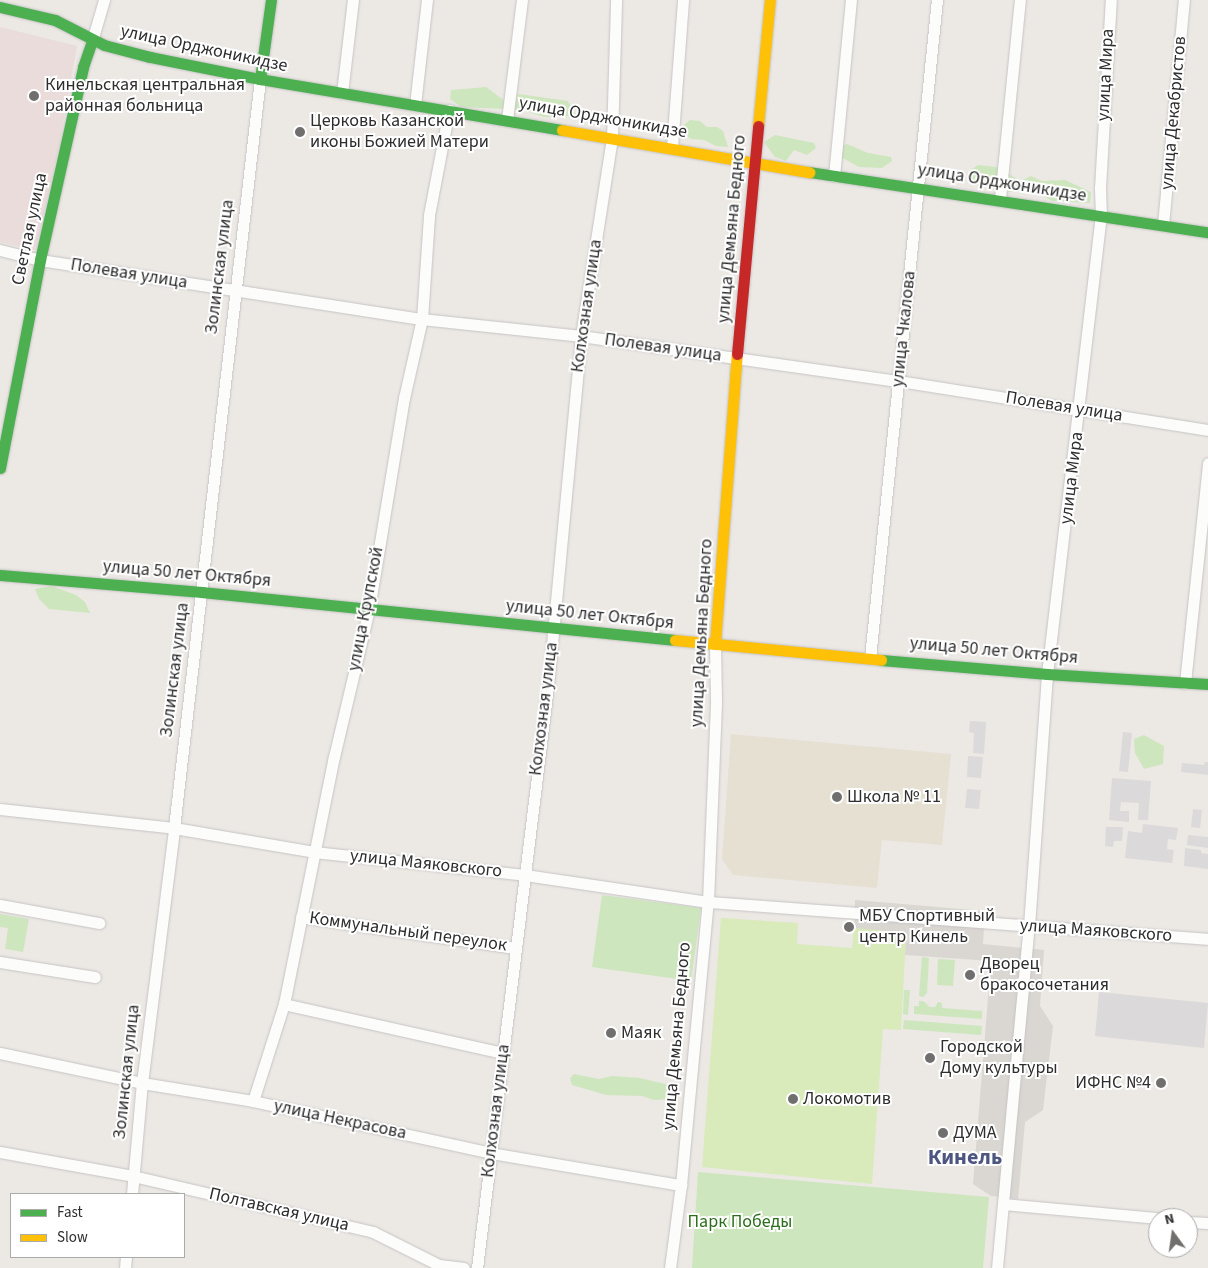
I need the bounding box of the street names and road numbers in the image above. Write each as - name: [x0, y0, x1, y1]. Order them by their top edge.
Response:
- street label: улица Орджоникидзе: [118, 21, 290, 77]
- street label: улица Мира: [1093, 28, 1119, 122]
- street label: улица Декабристов: [1157, 35, 1191, 191]
- street label: улица Орджоникидзе: [517, 93, 689, 143]
- street label: улица Демьяна Бедного: [713, 134, 751, 324]
- street label: улица Орджоникидзе: [916, 159, 1088, 207]
- street label: Светлая улица: [8, 171, 52, 287]
- street label: Золинская улица: [201, 198, 239, 336]
- street label: Колхозная улица: [567, 238, 607, 374]
- street label: Полевая улица: [69, 254, 189, 294]
- street label: улица Чкалова: [887, 270, 921, 388]
- street label: Полевая улица: [603, 329, 723, 367]
- street label: Полевая улица: [1004, 387, 1124, 427]
- street label: улица Мира: [1056, 431, 1088, 525]
- street label: улица Демьяна Бедного: [686, 538, 718, 728]
- street label: улица Крупской: [343, 545, 389, 673]
- street label: улица 50 лет Октября: [102, 556, 272, 592]
- street label: улица 50 лет Октября: [505, 595, 675, 635]
- street label: Золинская улица: [156, 601, 194, 739]
- street label: улица 50 лет Октября: [909, 633, 1079, 669]
- street label: Колхозная улица: [525, 641, 563, 777]
- street label: улица Маяковского: [349, 845, 503, 883]
- street label: Коммунальный переулок: [308, 907, 508, 957]
- street label: улица Маяковского: [1019, 915, 1173, 947]
- street label: улица Демьяна Бедного: [658, 941, 696, 1131]
- street label: Золинская улица: [109, 1003, 145, 1141]
- street label: Колхозная улица: [477, 1043, 515, 1179]
- street label: улица Некрасова: [272, 1095, 408, 1145]
- street label: Полтавская улица: [207, 1183, 351, 1237]

